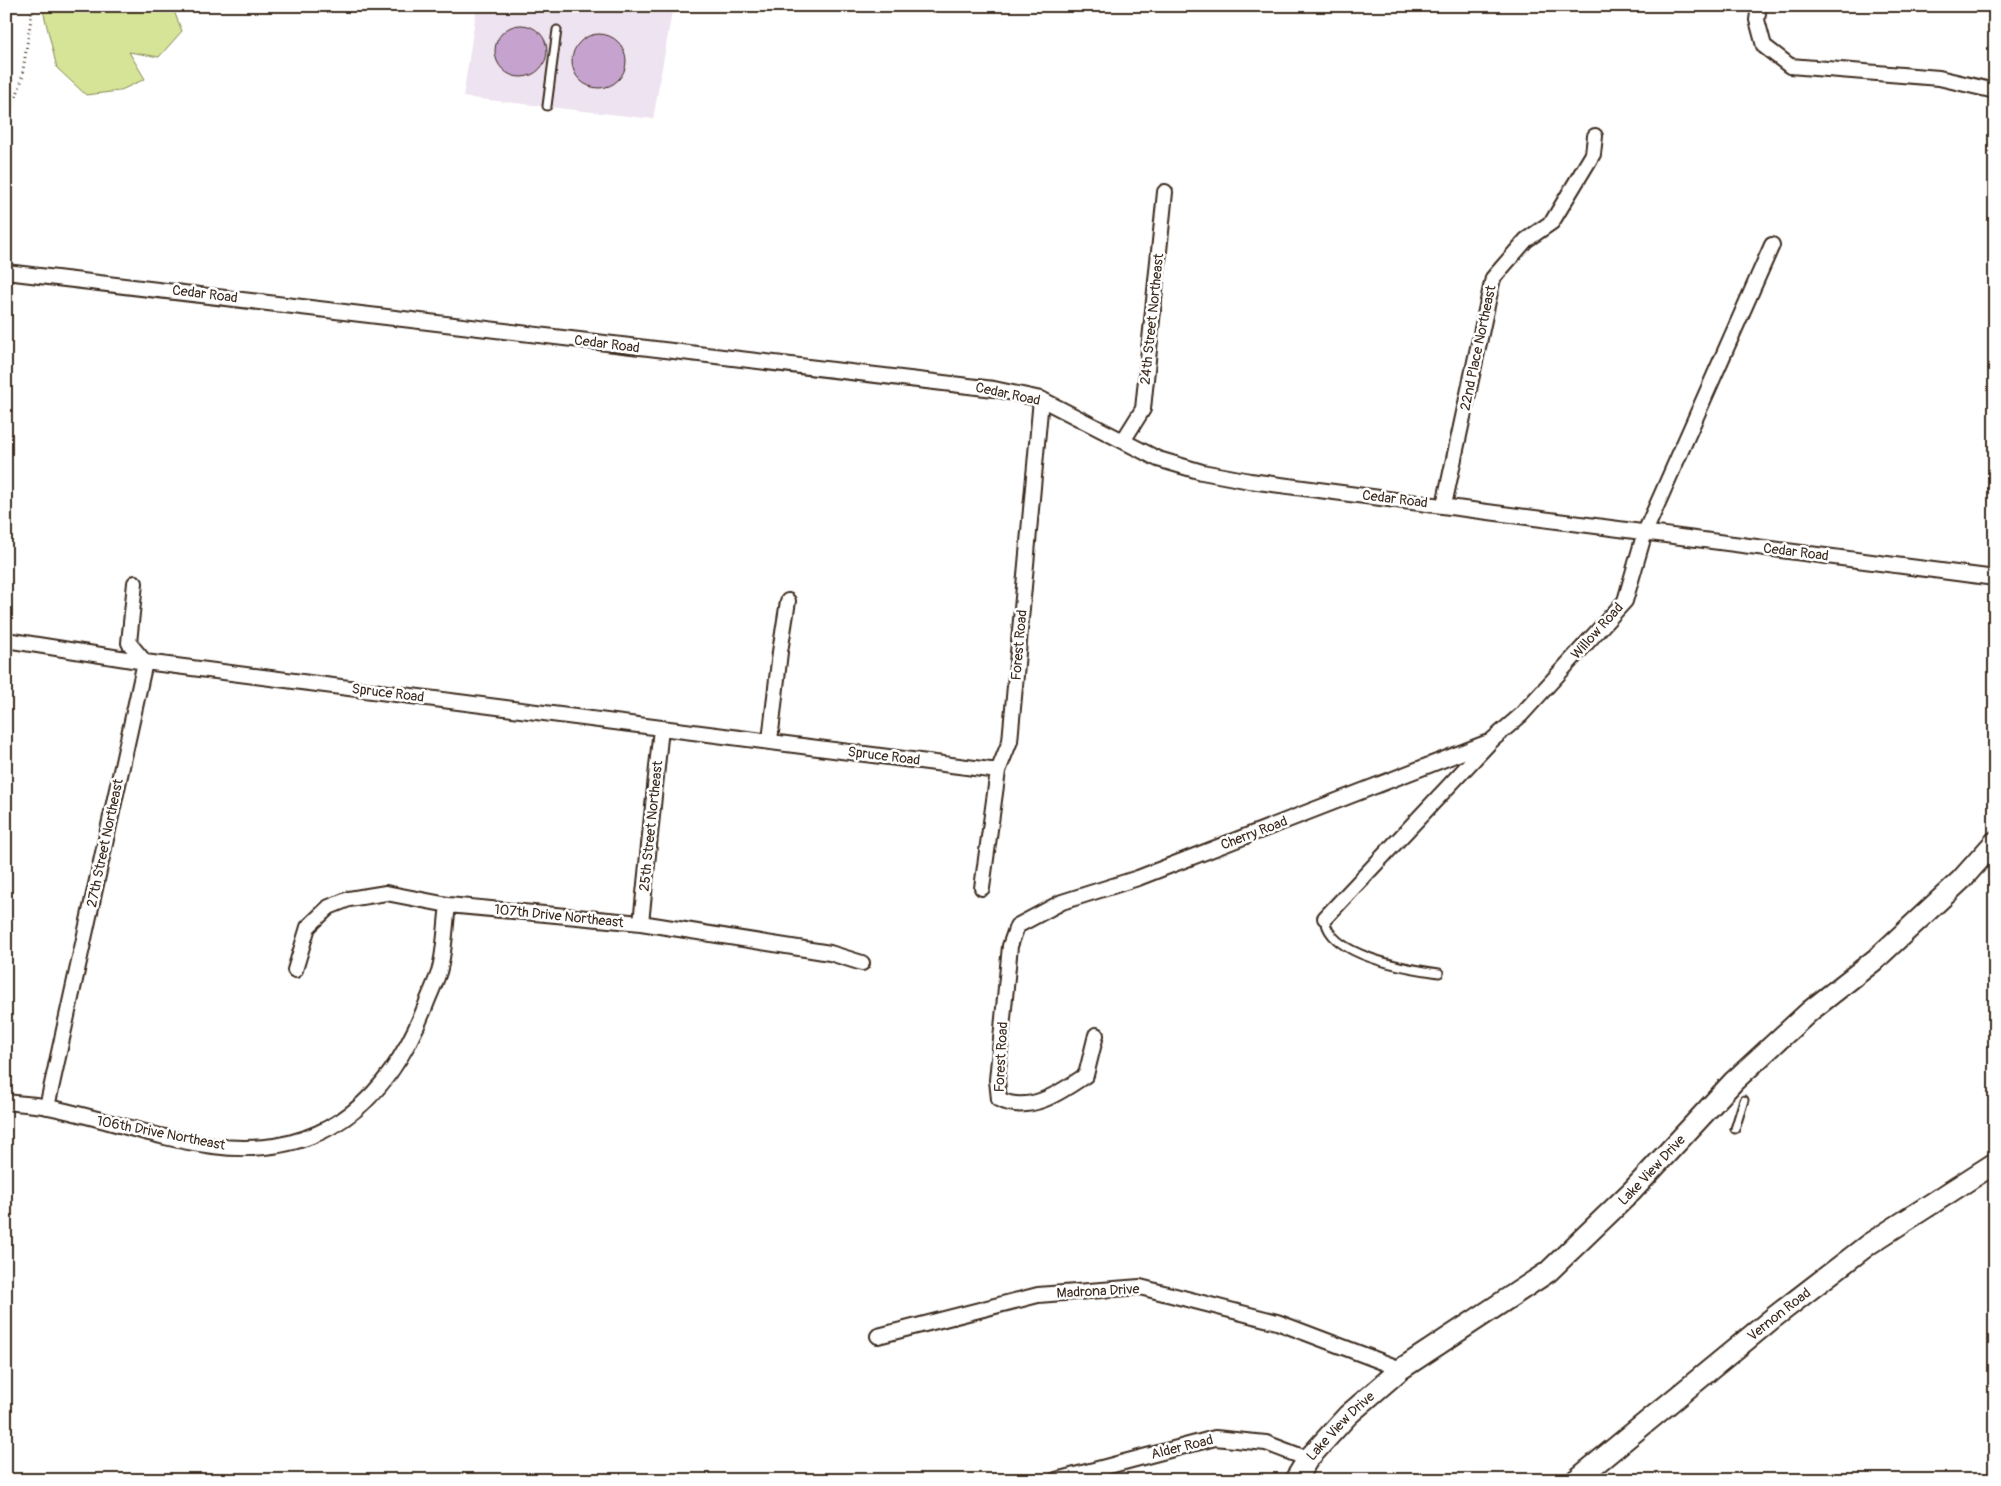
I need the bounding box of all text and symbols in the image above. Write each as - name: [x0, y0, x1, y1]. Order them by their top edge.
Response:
- street label: 24th Street Northeast: [1137, 252, 1167, 385]
- street label: Cedar Road: [171, 282, 239, 306]
- street label: 22nd Place Northeast: [1456, 283, 1500, 412]
- street label: Cedar Road: [573, 332, 641, 356]
- street label: Cedar Road: [974, 379, 1042, 409]
- street label: Cedar Road: [1361, 487, 1429, 511]
- street label: Cedar Road: [1762, 540, 1830, 564]
- street label: Willow Road: [1567, 599, 1627, 663]
- street label: Forest Road: [1007, 609, 1031, 681]
- street label: Spruce Road: [351, 680, 425, 706]
- street label: Spruce Road: [847, 743, 921, 769]
- street label: 25th Street Northeast: [636, 760, 666, 892]
- street label: 27th Street Northeast: [83, 777, 127, 909]
- street label: Cherry Road: [1218, 812, 1290, 854]
- street label: 107th Drive Northeast: [493, 901, 625, 931]
- street label: Forest Road: [991, 1021, 1011, 1093]
- street label: 106th Drive Northeast: [95, 1112, 227, 1154]
- street label: Lake View Drive: [1614, 1131, 1689, 1208]
- street label: Madrona Drive: [1056, 1280, 1140, 1302]
- street label: Vernon Road: [1744, 1284, 1814, 1344]
- street label: Lake View Drive: [1302, 1388, 1378, 1464]
- street label: Alder Road: [1149, 1431, 1215, 1463]

